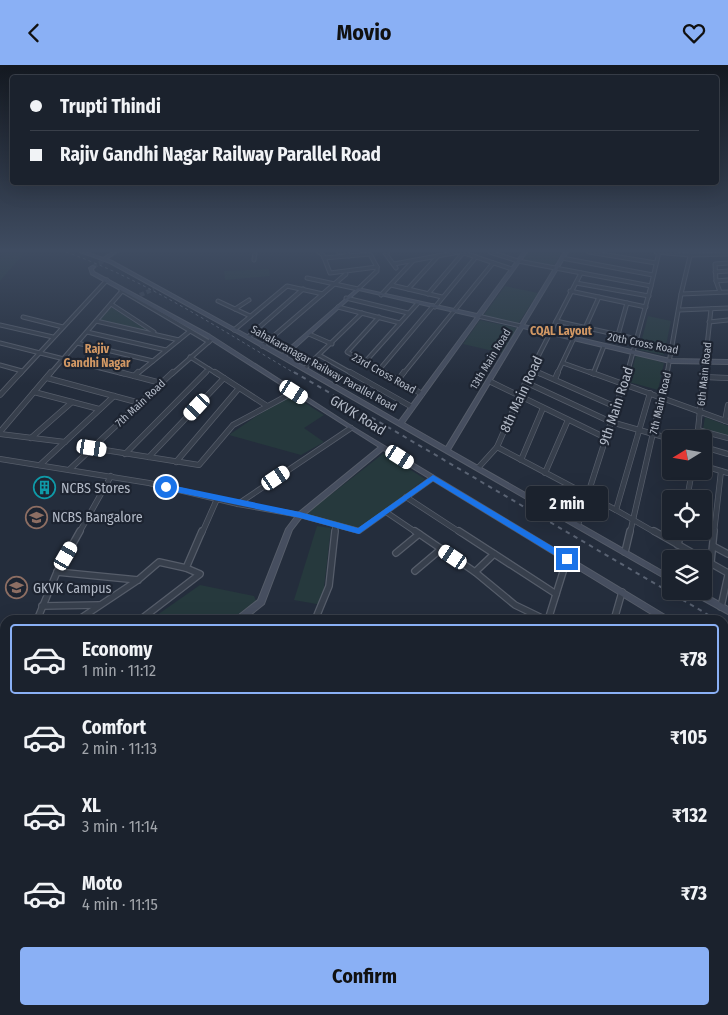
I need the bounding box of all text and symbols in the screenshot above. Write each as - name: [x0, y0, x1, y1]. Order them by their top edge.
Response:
- icon: back: [20, 19, 48, 47]
- text: Movio: [336, 19, 392, 46]
- icon: heart: [680, 19, 708, 47]
- text: Trupti Thindi: [60, 95, 161, 118]
- text: Rajiv Gandhi Nagar Railway Parallel Road: [60, 143, 381, 166]
- street label: Sahakaranagar Railway Parallel Road: [249, 323, 399, 414]
- district label: CQAL Layout: [530, 324, 593, 338]
- street label: 13th Main Road: [467, 327, 514, 392]
- street label: 20th Cross Road: [606, 330, 679, 357]
- street label: 6th Main Road: [695, 341, 714, 407]
- district label: Rajiv Gandhi Nagar: [64, 342, 131, 370]
- street label: 23rd Cross Road: [349, 350, 418, 396]
- street label: 8th Main Road: [496, 353, 547, 435]
- street label: 9th Main Road: [596, 364, 637, 448]
- street label: 7th Main Road: [647, 371, 674, 436]
- street label: 7th Main Road: [113, 377, 168, 430]
- car: [277, 378, 310, 406]
- car: [181, 391, 212, 423]
- street label: GKVK Road: [327, 392, 389, 439]
- north arrow: [662, 430, 712, 480]
- map controls: [662, 430, 712, 600]
- car: [76, 438, 107, 458]
- car: [383, 443, 416, 471]
- car: [259, 463, 292, 493]
- building icon: NCBS Stores: [33, 476, 57, 500]
- route start: [155, 476, 177, 498]
- place label: NCBS Stores: [61, 480, 130, 497]
- callout: 2 min: [526, 487, 608, 521]
- button: locate: [662, 490, 712, 540]
- text: 2 min: [549, 494, 585, 513]
- school or university icon: NCBS Bangalore: [24, 505, 48, 529]
- place label: NCBS Bangalore: [52, 509, 143, 526]
- car: [52, 539, 79, 573]
- car: [436, 542, 469, 572]
- route end: [556, 548, 578, 570]
- button: layers: [662, 550, 712, 600]
- school or university icon: GKVK Campus: [5, 576, 29, 600]
- place label: GKVK Campus: [33, 580, 112, 597]
- icon: car: [22, 637, 67, 682]
- text: Economy: [82, 638, 152, 661]
- text: ₹78: [680, 648, 707, 671]
- text: 1 min · 11:12: [82, 661, 156, 680]
- icon: car: [22, 715, 67, 760]
- text: Comfort: [82, 716, 146, 739]
- text: ₹105: [670, 726, 707, 749]
- text: 2 min · 11:13: [82, 739, 157, 758]
- icon: car: [22, 793, 67, 838]
- text: XL: [82, 794, 101, 817]
- text: ₹132: [672, 804, 707, 827]
- text: 3 min · 11:14: [82, 817, 158, 836]
- icon: car: [22, 871, 67, 916]
- text: Moto: [82, 872, 122, 895]
- text: ₹73: [681, 882, 707, 905]
- text: 4 min · 11:15: [82, 895, 158, 914]
- button: Confirm: [20, 947, 709, 1005]

